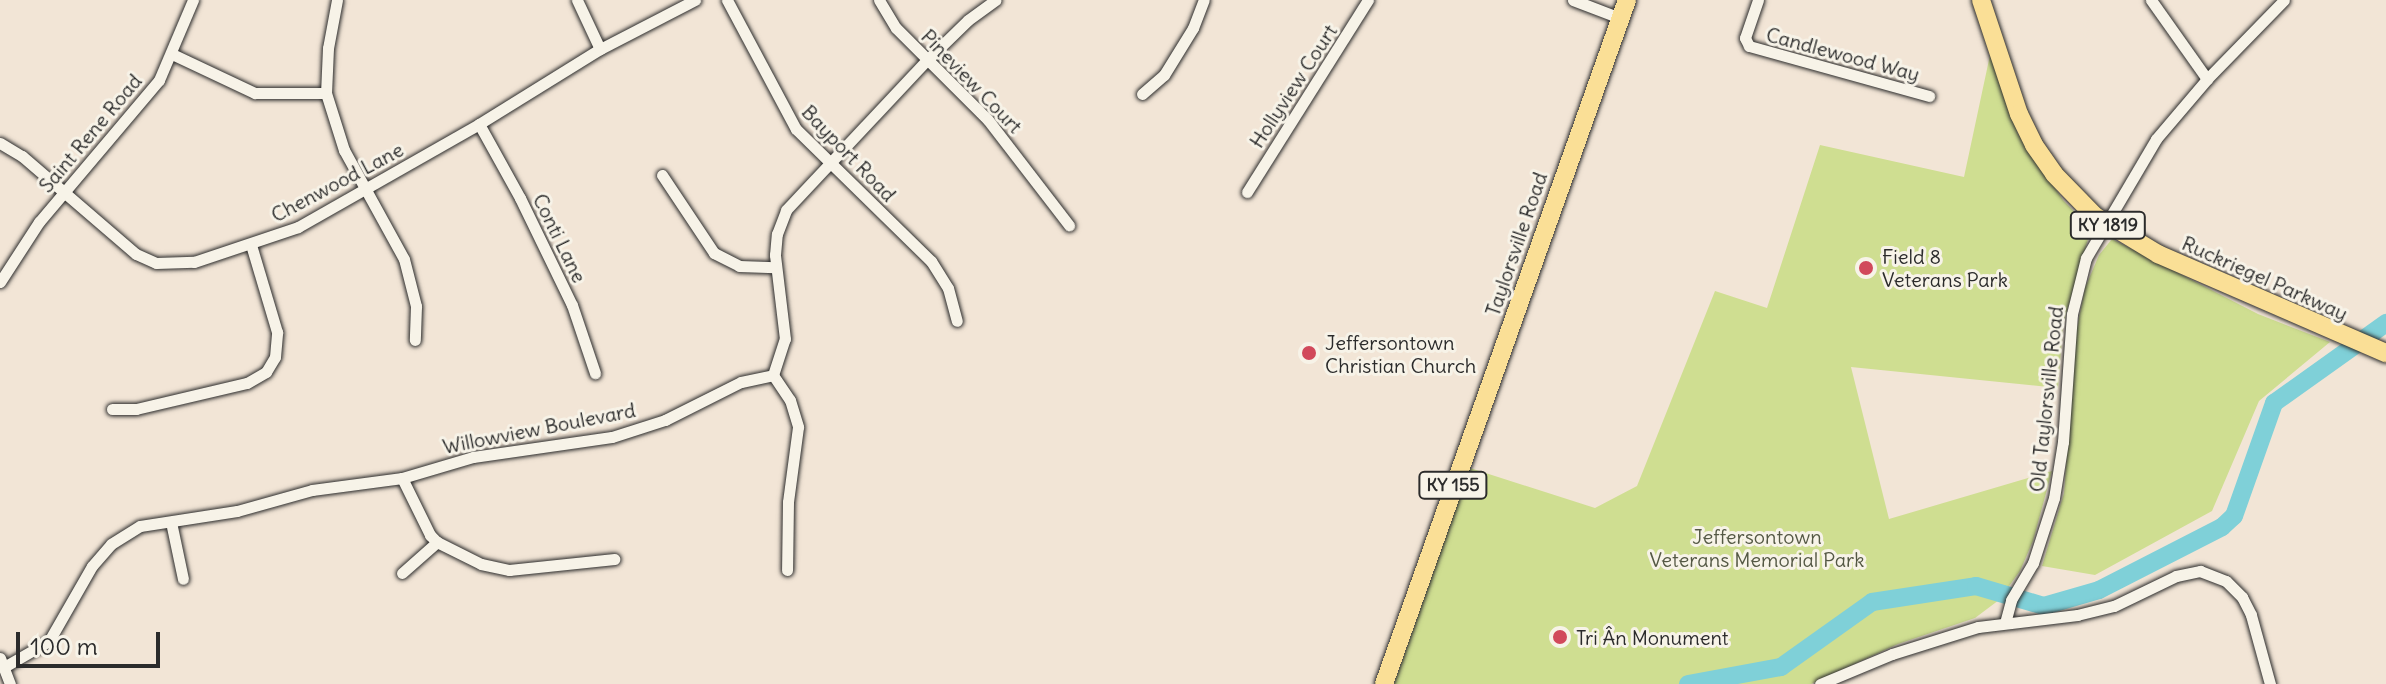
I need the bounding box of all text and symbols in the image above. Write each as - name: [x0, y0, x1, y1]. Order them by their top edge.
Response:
- street label: Hollyview Court: [1244, 20, 1342, 152]
- street label: Candlewood Way: [1764, 22, 1922, 86]
- street label: Pineview Court: [916, 24, 1028, 138]
- street label: Saint Rene Road: [34, 69, 146, 197]
- street label: Bayport Road: [797, 100, 901, 206]
- street label: Chenwood Lane: [267, 137, 407, 227]
- street label: Taylorsville Road: [1480, 169, 1552, 319]
- street label: Conti Lane: [528, 190, 592, 286]
- road number: KY 1819: [2068, 211, 2148, 239]
- street label: Ruckriegel Parkway: [2178, 231, 2352, 325]
- place label: Field 8 Veterans Park: [1882, 244, 2008, 291]
- marker: Field 8 Veterans Park: [1857, 259, 1875, 277]
- street label: Old Taylorsville Road: [2024, 305, 2068, 493]
- place label: Jeffersontown Christian Church: [1325, 330, 1476, 377]
- marker: Jeffersontown Christian Church: [1300, 344, 1318, 362]
- street label: Willowview Boulevard: [441, 398, 637, 458]
- road number: KY 155: [1417, 471, 1489, 499]
- park label: Jeffersontown Veterans Memorial Park: [1650, 524, 1864, 571]
- scale bar: [20, 616, 164, 666]
- place label: Tri Ân Monument: [1576, 625, 1729, 649]
- marker: Tri Ân Monument: [1551, 628, 1569, 646]
- text: 100 m: [30, 631, 98, 661]

